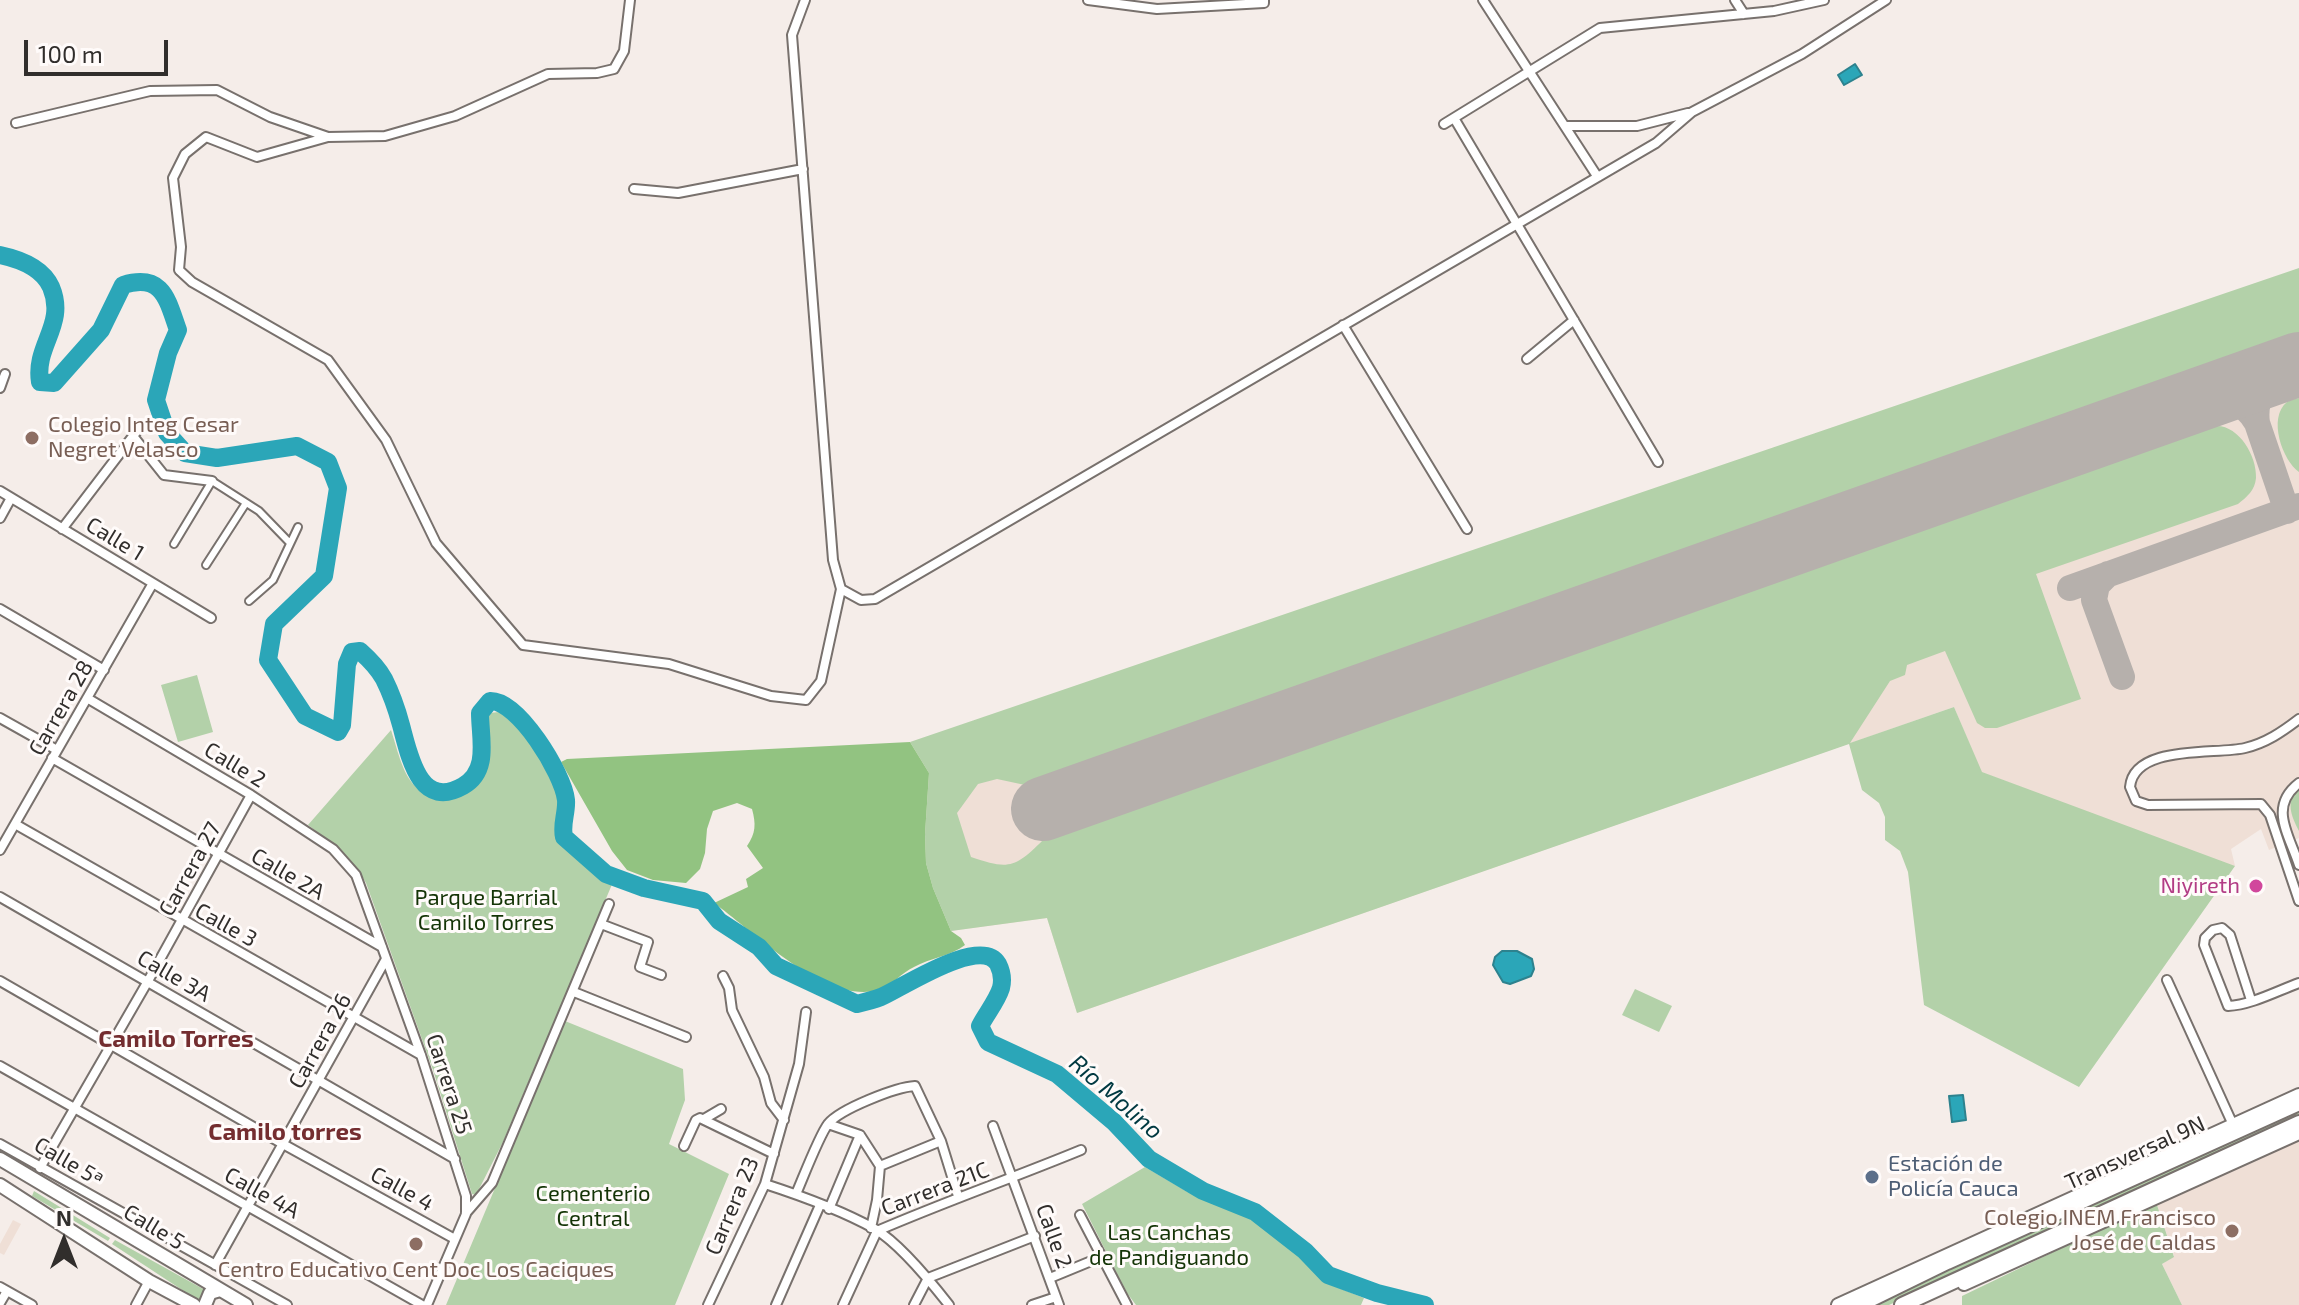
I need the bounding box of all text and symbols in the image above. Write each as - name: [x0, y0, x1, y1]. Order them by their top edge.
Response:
- scale bar: [28, 24, 172, 74]
- text: 100 m: [38, 39, 103, 68]
- place label: Colegio Integ Cesar Negret Velasco: [48, 412, 239, 464]
- marker: Colegio Integ Cesar Negret Velasco: [23, 429, 41, 447]
- street label: Calle 1: [81, 511, 149, 567]
- street label: Carrera 28: [23, 656, 99, 760]
- street label: Calle 2: [200, 736, 270, 794]
- street label: Carrera 27: [153, 817, 227, 921]
- street label: Calle 2A: [247, 842, 329, 906]
- place label: Niyireth: [2160, 873, 2240, 899]
- marker: Niyireth: [2247, 877, 2265, 895]
- park label: Parque Barrial Camilo Torres: [415, 885, 557, 936]
- street label: Calle 3: [190, 897, 262, 953]
- street label: Calle 3A: [133, 944, 215, 1008]
- street label: Carrera 26: [283, 989, 357, 1093]
- district label: Camilo Torres: [98, 1025, 254, 1053]
- street label: Carrera 25: [420, 1031, 478, 1137]
- water label: Río Molino: [1063, 1049, 1169, 1145]
- street label: Transversal 9N: [2061, 1110, 2209, 1196]
- district label: Camilo torres: [208, 1118, 362, 1146]
- street label: Calle 5ª: [30, 1132, 108, 1192]
- place label: Estación de Policía Cauca: [1888, 1151, 2019, 1202]
- street label: Carrera 23: [699, 1153, 765, 1259]
- street label: Carrera 21C: [877, 1156, 993, 1222]
- street label: Calle 4: [366, 1161, 438, 1217]
- street label: Calle 4A: [220, 1162, 304, 1224]
- marker: Estación de Policía Cauca: [1863, 1168, 1881, 1186]
- park label: Cementerio Central: [535, 1181, 651, 1232]
- street label: Calle 5: [119, 1199, 189, 1255]
- street label: Calle 2: [1030, 1200, 1078, 1272]
- north arrow: [24, 1201, 104, 1281]
- text: N: [56, 1204, 72, 1230]
- place label: Colegio INEM Francisco José de Caldas: [1984, 1205, 2216, 1256]
- park label: Las Canchas de Pandiguando: [1089, 1220, 1249, 1272]
- marker: Colegio INEM Francisco José de Caldas: [2223, 1222, 2241, 1240]
- marker: Centro Educativo Cent Doc Los Caciques: [407, 1235, 425, 1253]
- place label: Centro Educativo Cent Doc Los Caciques: [218, 1257, 614, 1283]

